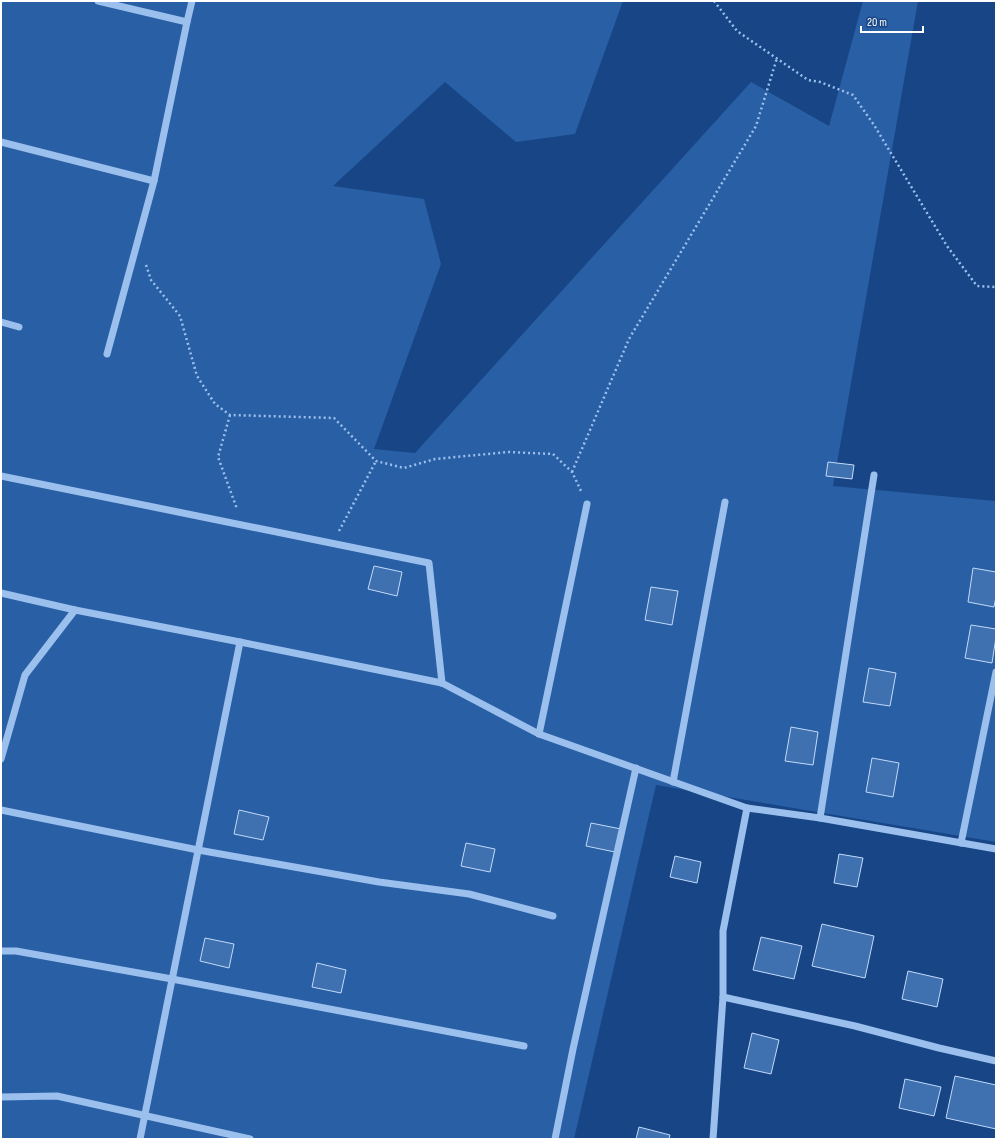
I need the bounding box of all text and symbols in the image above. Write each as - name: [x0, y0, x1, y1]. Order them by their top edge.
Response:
- scale bar: [861, 8, 923, 34]
- text: 20 m: [867, 15, 887, 30]

